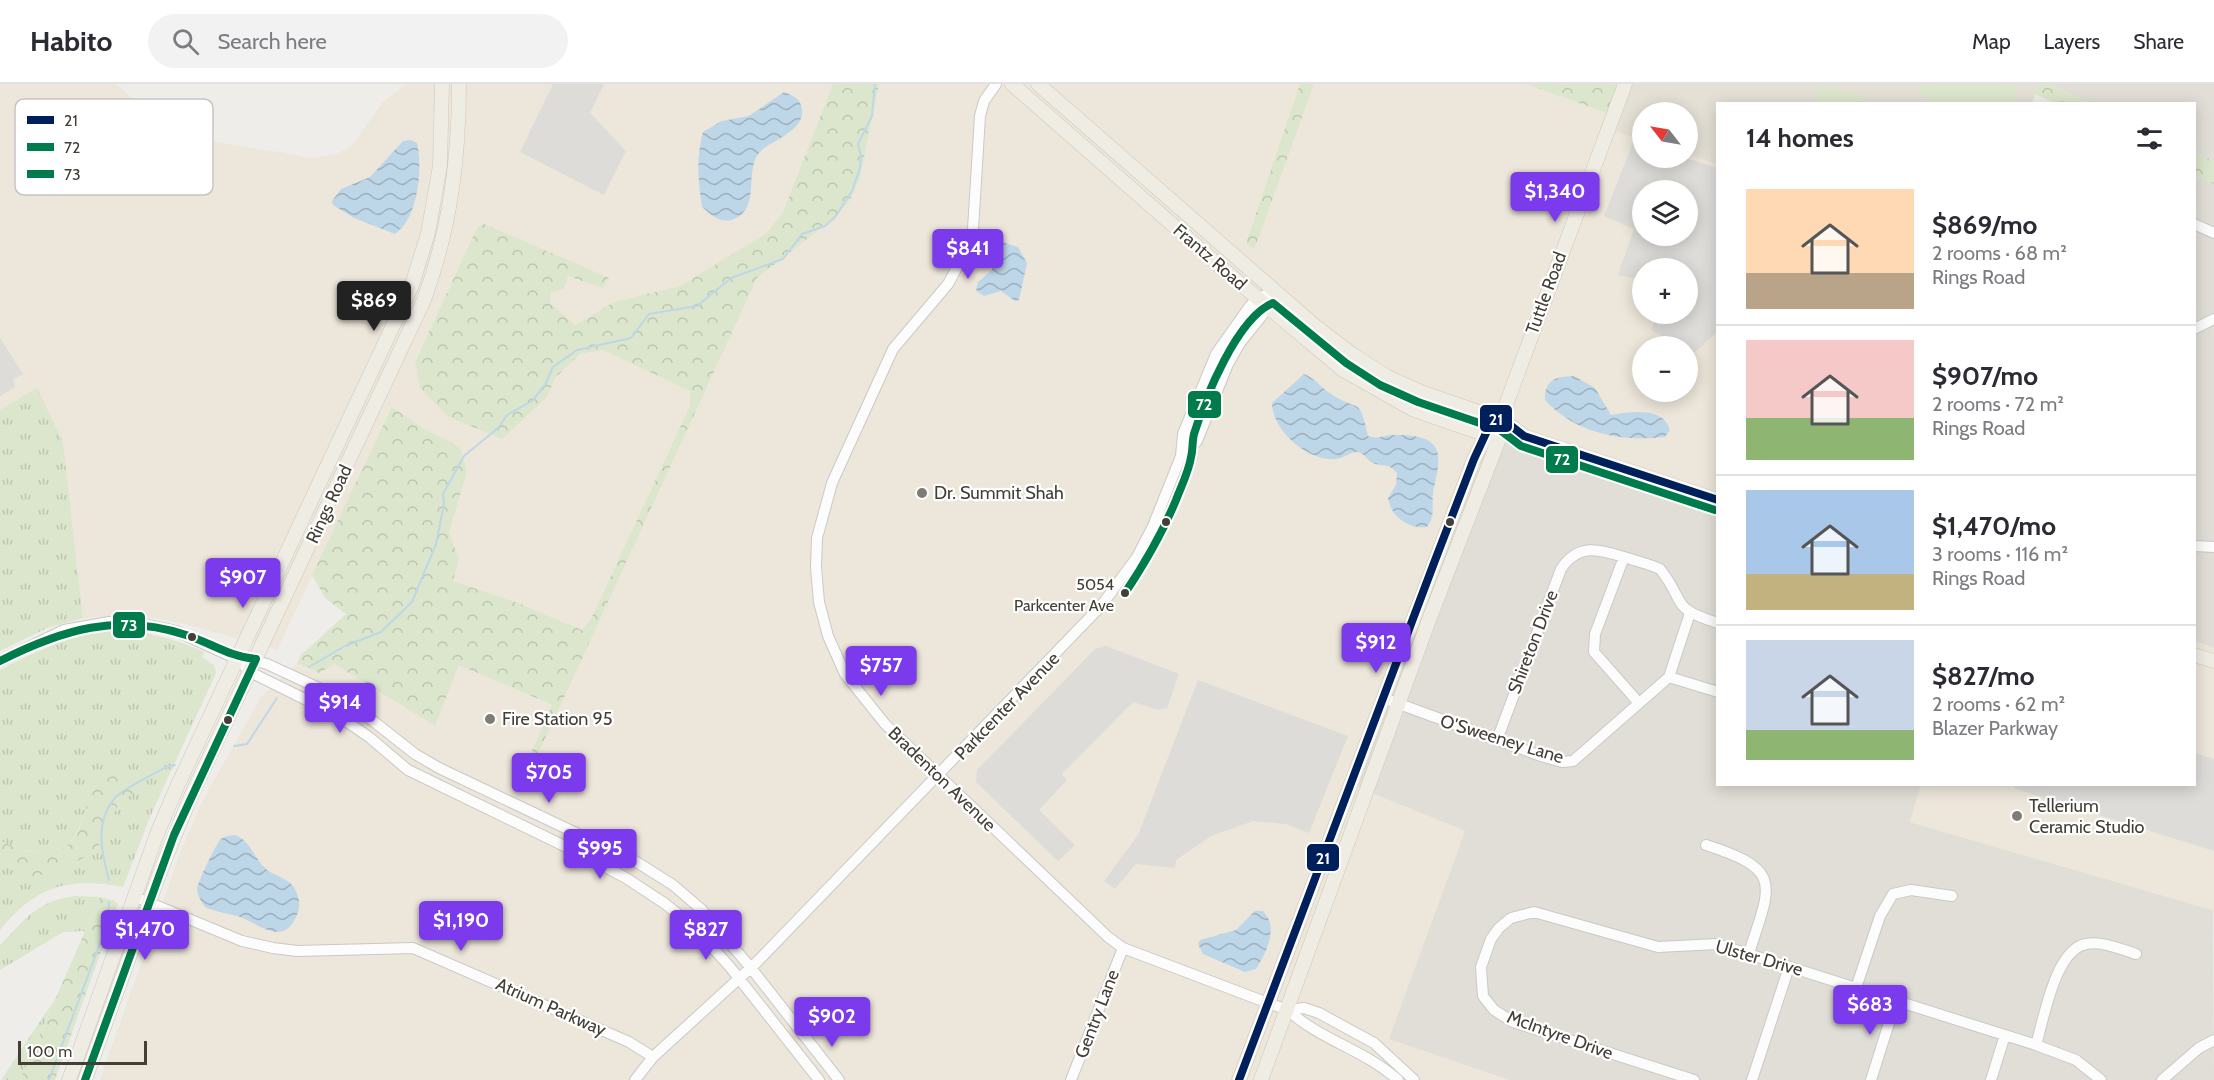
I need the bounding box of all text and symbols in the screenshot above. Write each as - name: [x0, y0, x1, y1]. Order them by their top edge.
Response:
- search box: [148, 14, 568, 68]
- text: Habito: [30, 24, 112, 58]
- icon: search: [169, 25, 202, 58]
- text: Search here: [217, 28, 327, 55]
- text: Map: [1972, 29, 2011, 54]
- text: Layers: [2044, 29, 2100, 54]
- text: Share: [2133, 29, 2184, 54]
- legend: [15, 99, 213, 195]
- north arrow: [1632, 102, 1698, 168]
- map controls: [1632, 102, 1698, 402]
- text: 21: [64, 111, 78, 130]
- text: 14 homes: [1746, 122, 1854, 154]
- icon: filters: [2133, 122, 2166, 155]
- text: 72: [64, 138, 80, 157]
- text: 73: [64, 165, 81, 184]
- pin: $1,340: [1506, 172, 1604, 223]
- text: $1,340: [1525, 179, 1585, 203]
- button: layers: [1632, 180, 1698, 246]
- text: $869/mo: [1932, 209, 2037, 241]
- icon: home: [1794, 213, 1866, 285]
- street label: Frantz Road: [1169, 219, 1251, 295]
- pin: $841: [932, 229, 1004, 280]
- text: $841: [946, 236, 990, 260]
- text: 2 rooms · 68 m²: [1932, 241, 2067, 265]
- street label: Tuttle Road: [1521, 249, 1571, 337]
- button: +: [1632, 258, 1698, 324]
- text: Rings Road: [1932, 265, 2025, 289]
- pin: $869: [338, 281, 410, 332]
- text: $869: [351, 288, 397, 312]
- button: −: [1632, 336, 1698, 402]
- text: $907/mo: [1932, 360, 2038, 392]
- icon: home: [1794, 364, 1866, 436]
- line badge: 72: [1187, 390, 1222, 419]
- text: 2 rooms · 72 m²: [1932, 392, 2064, 416]
- text: 72: [1196, 395, 1212, 414]
- line badge: 21: [1479, 404, 1513, 433]
- text: 21: [1489, 410, 1503, 429]
- text: Rings Road: [1932, 416, 2025, 440]
- line badge: 72: [1545, 445, 1579, 474]
- text: 72: [1554, 450, 1570, 469]
- street label: Rings Road: [301, 461, 357, 547]
- place label: Dr. Summit Shah: [934, 482, 1064, 504]
- marker: Dr. Summit Shah: [915, 486, 929, 500]
- text: $1,470/mo: [1932, 510, 2056, 542]
- icon: home: [1794, 514, 1866, 586]
- unlabelled marker: [1160, 516, 1172, 528]
- unlabelled marker: [1444, 516, 1456, 528]
- text: 3 rooms · 116 m²: [1932, 542, 2068, 566]
- pin: $907: [207, 558, 279, 609]
- text: $907: [219, 565, 267, 589]
- text: Rings Road: [1932, 566, 2025, 590]
- place label: 5054 Parkcenter Ave: [1014, 575, 1114, 615]
- marker: 5054 Parkcenter Ave: [1119, 587, 1131, 599]
- street label: Shireton Drive: [1503, 587, 1563, 697]
- line badge: 73: [112, 611, 146, 639]
- text: 73: [121, 616, 137, 635]
- pin: $912: [1340, 623, 1412, 674]
- text: $912: [1356, 630, 1396, 654]
- unlabelled marker: [186, 631, 198, 643]
- pin: $757: [845, 646, 917, 697]
- street label: Parkcenter Avenue: [950, 648, 1064, 764]
- text: $757: [860, 653, 902, 677]
- text: $827/mo: [1932, 660, 2035, 692]
- icon: home: [1794, 664, 1866, 736]
- pin: $914: [304, 683, 376, 734]
- text: $914: [319, 690, 361, 714]
- text: 2 rooms · 62 m²: [1932, 692, 2065, 716]
- place label: Fire Station 95: [502, 708, 612, 730]
- street label: O'Sweeney Lane: [1438, 710, 1566, 768]
- marker: Fire Station 95: [483, 712, 497, 726]
- unlabelled marker: [222, 714, 234, 726]
- text: Blazer Parkway: [1932, 716, 2058, 740]
- street label: Bradenton Avenue: [884, 722, 1000, 836]
- pin: $705: [513, 753, 585, 804]
- text: $705: [526, 760, 572, 784]
- place label: Tellerium Ceramic Studio: [2029, 795, 2145, 838]
- marker: Tellerium Ceramic Studio: [2010, 809, 2024, 823]
- pin: $995: [564, 829, 636, 880]
- text: $995: [578, 836, 622, 860]
- line badge: 21: [1306, 843, 1340, 872]
- text: 21: [1316, 849, 1330, 868]
- pin: $1,190: [412, 901, 510, 952]
- text: $1,190: [433, 908, 489, 932]
- pin: $1,470: [96, 910, 194, 961]
- pin: $827: [670, 910, 742, 961]
- text: $1,470: [115, 917, 175, 941]
- text: $827: [684, 917, 728, 941]
- street label: Ulster Drive: [1713, 935, 1805, 981]
- street label: Gentry Lane: [1070, 967, 1124, 1061]
- street label: Atrium Parkway: [493, 973, 609, 1041]
- pin: $683: [1834, 985, 1906, 1036]
- text: $683: [1847, 992, 1893, 1016]
- pin: $902: [796, 997, 868, 1048]
- text: $902: [808, 1004, 856, 1028]
- street label: McIntyre Drive: [1504, 1006, 1616, 1064]
- scale bar: [18, 1038, 147, 1066]
- text: 100 m: [27, 1042, 72, 1061]

